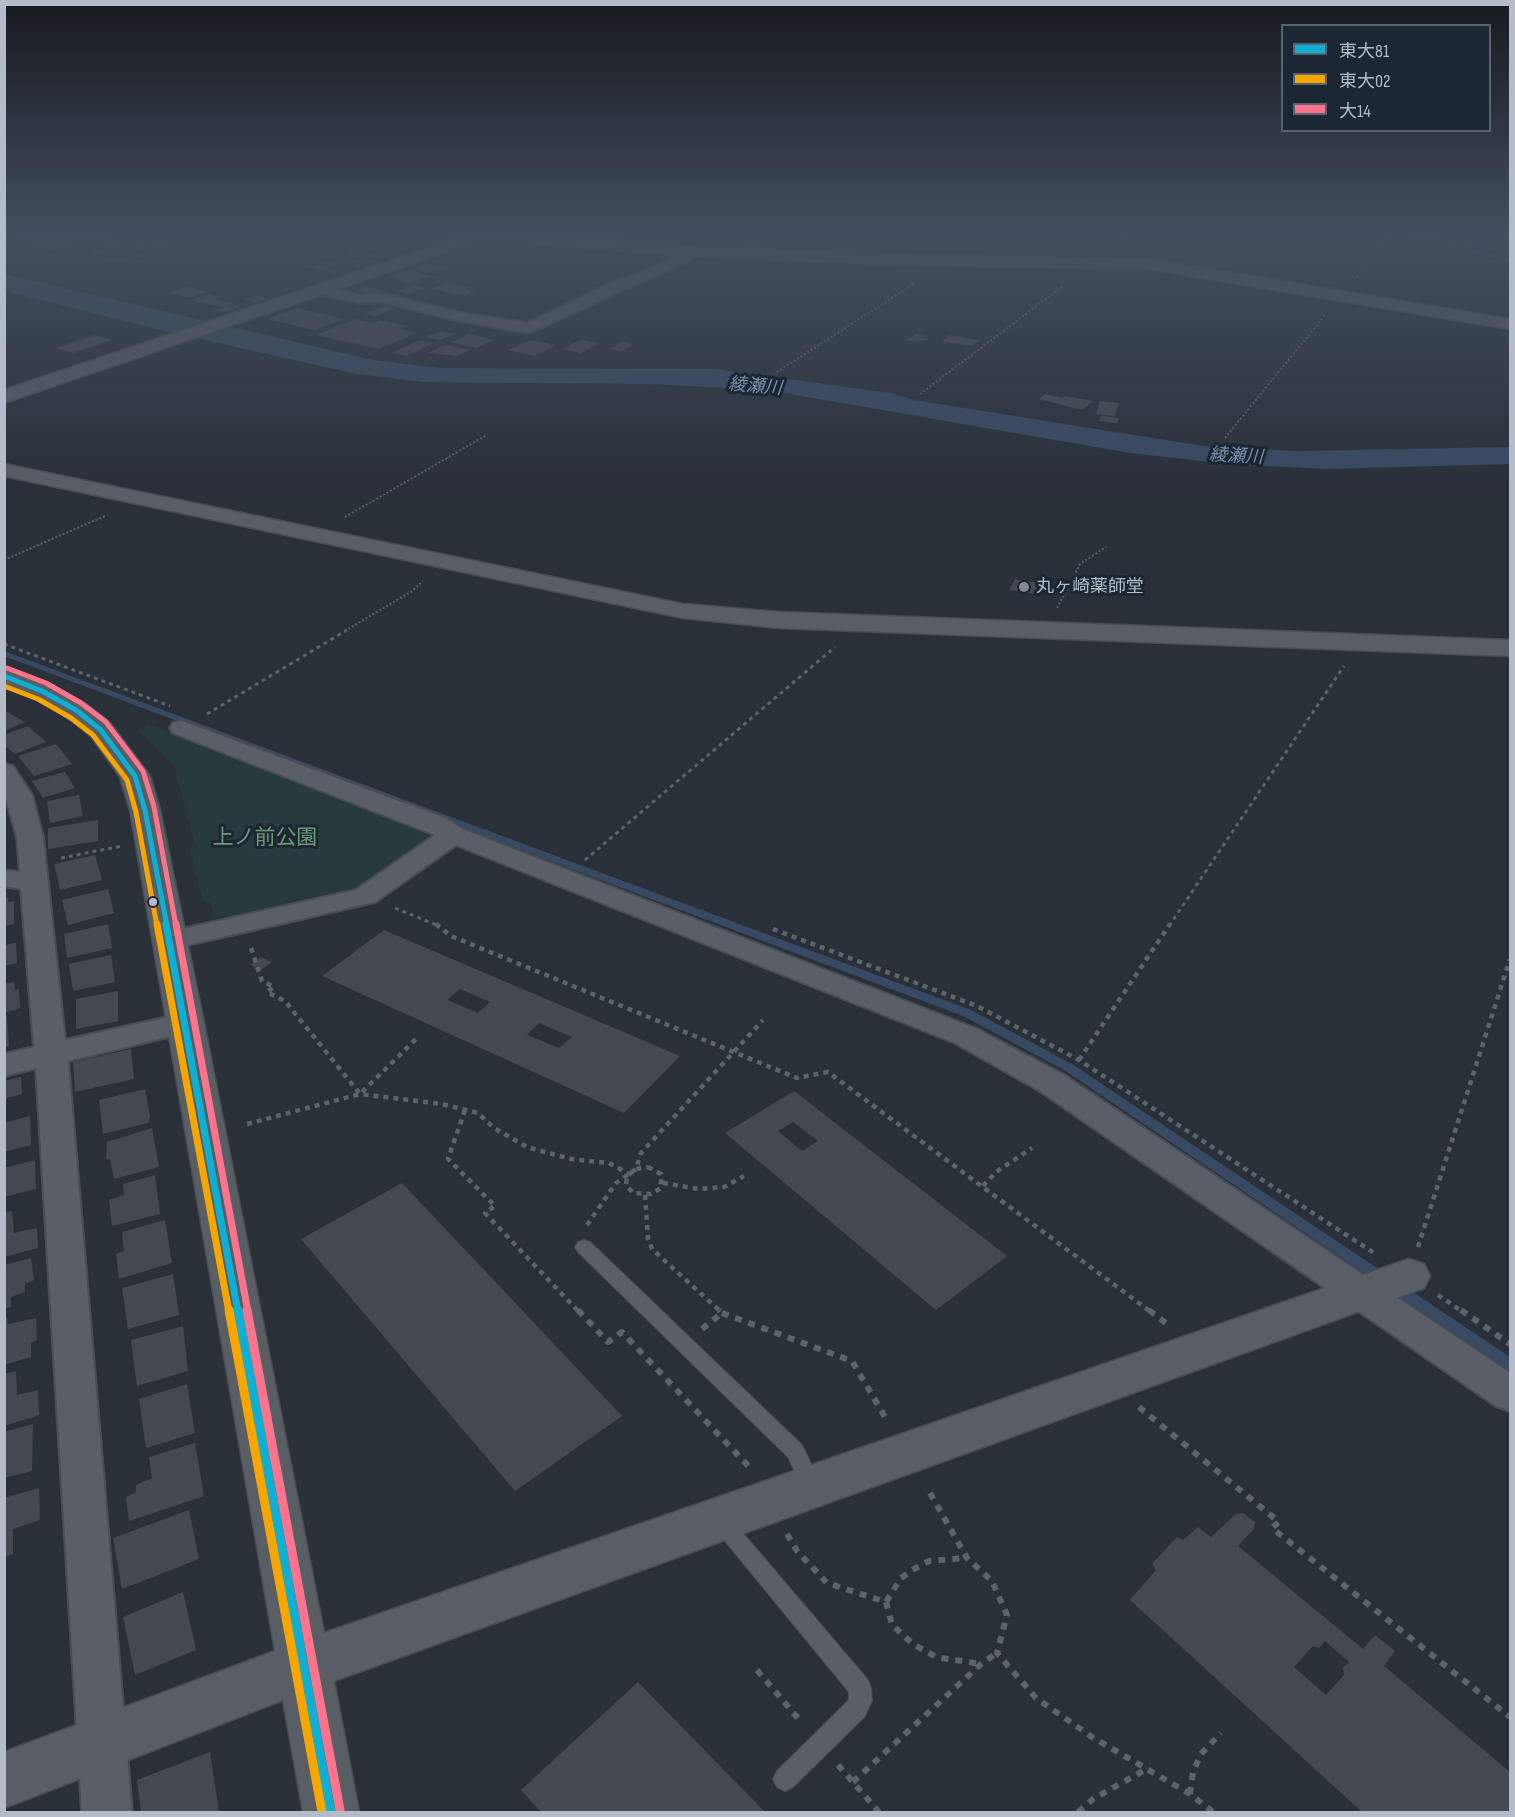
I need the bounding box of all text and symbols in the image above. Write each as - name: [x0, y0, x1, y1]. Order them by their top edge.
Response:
- legend: [1281, 24, 1491, 132]
- text: 東大81: [1339, 41, 1389, 62]
- text: 東大02: [1339, 71, 1390, 92]
- text: 大14: [1339, 101, 1371, 122]
- water label: 綾瀬川: [727, 374, 783, 400]
- water label: 綾瀬川: [1208, 445, 1264, 469]
- place label: 丸ヶ崎薬師堂: [1036, 576, 1144, 598]
- marker: 丸ヶ崎薬師堂: [1017, 580, 1031, 594]
- park label: 上ノ前公園: [213, 826, 317, 852]
- unlabelled marker: [147, 896, 159, 908]

